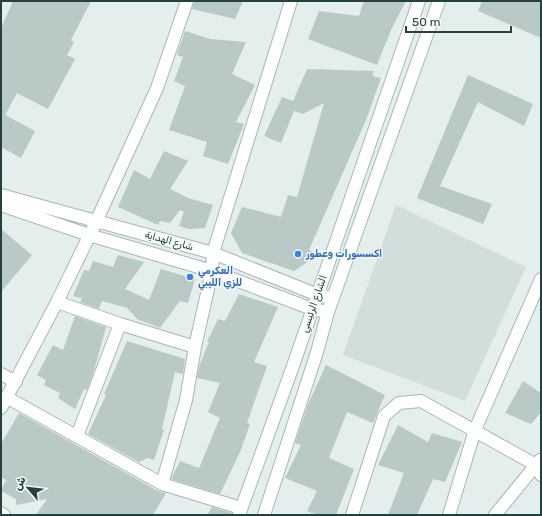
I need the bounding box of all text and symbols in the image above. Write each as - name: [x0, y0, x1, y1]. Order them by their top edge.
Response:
- scale bar: [406, 8, 511, 34]
- text: 50 m: [412, 15, 440, 29]
- street label: شارع الهداية: [143, 229, 195, 254]
- place label: اكسسورات وعطور: [305, 248, 382, 260]
- marker: اكسسورات وعطور: [293, 249, 303, 259]
- place label: العكرمي للزي الليبي: [198, 265, 242, 291]
- marker: العكرمي للزي الليبي: [185, 272, 195, 282]
- street label: الشارع الرئيسي: [299, 274, 331, 335]
- north arrow: [8, 468, 48, 508]
- text: ش: [11, 474, 29, 493]

